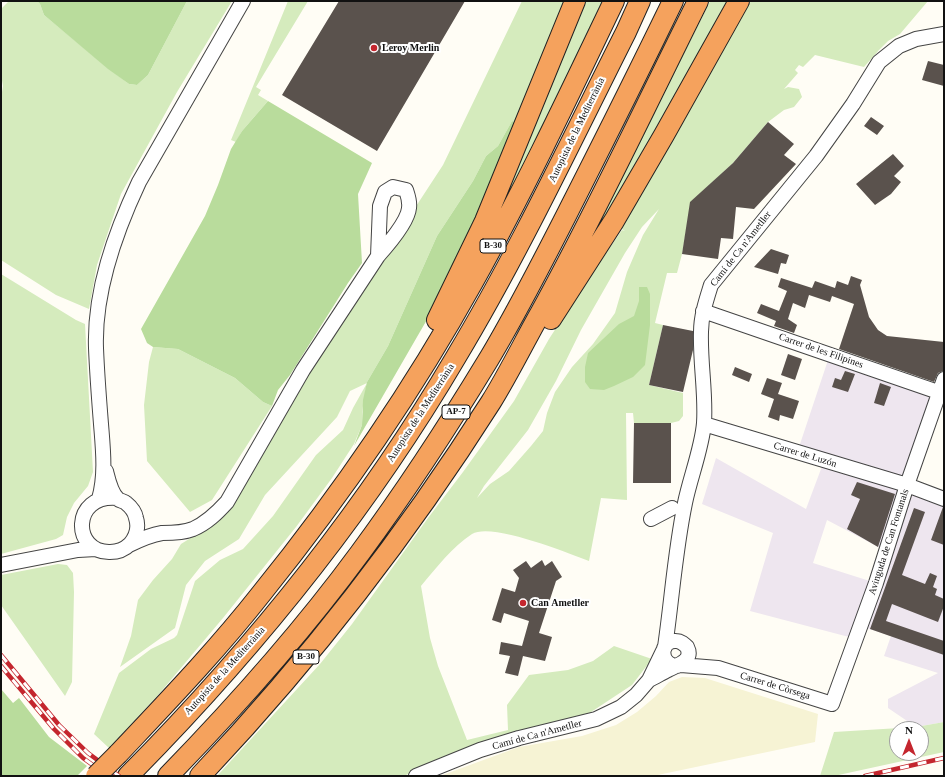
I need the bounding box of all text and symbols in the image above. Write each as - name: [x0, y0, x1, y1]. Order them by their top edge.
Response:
- place label: Leroy Merlin: [382, 42, 439, 54]
- marker: Leroy Merlin: [369, 43, 379, 53]
- street label: Autopista de la Mediterrània: [546, 76, 608, 184]
- street label: Camí de Ca n'Ametller: [708, 209, 774, 289]
- road number: B-30: [480, 239, 506, 253]
- street label: Carrer de les Filipines: [777, 331, 865, 371]
- street label: Autopista de la Mediterrània: [385, 362, 457, 464]
- road number: AP-7: [442, 405, 470, 419]
- street label: Carrer de Luzón: [772, 440, 838, 470]
- street label: Avinguda de Can Fontanals: [866, 488, 912, 596]
- place label: Can Ametller: [531, 597, 589, 609]
- marker: Can Ametller: [518, 598, 528, 608]
- street label: Autopista de la Mediterrània: [182, 624, 268, 718]
- road number: B-30: [293, 650, 319, 664]
- street label: Carrer de Còrsega: [738, 670, 812, 702]
- street label: Camí de Ca n'Ametller: [491, 717, 583, 753]
- north arrow: [889, 721, 929, 761]
- text: N: [905, 724, 913, 736]

